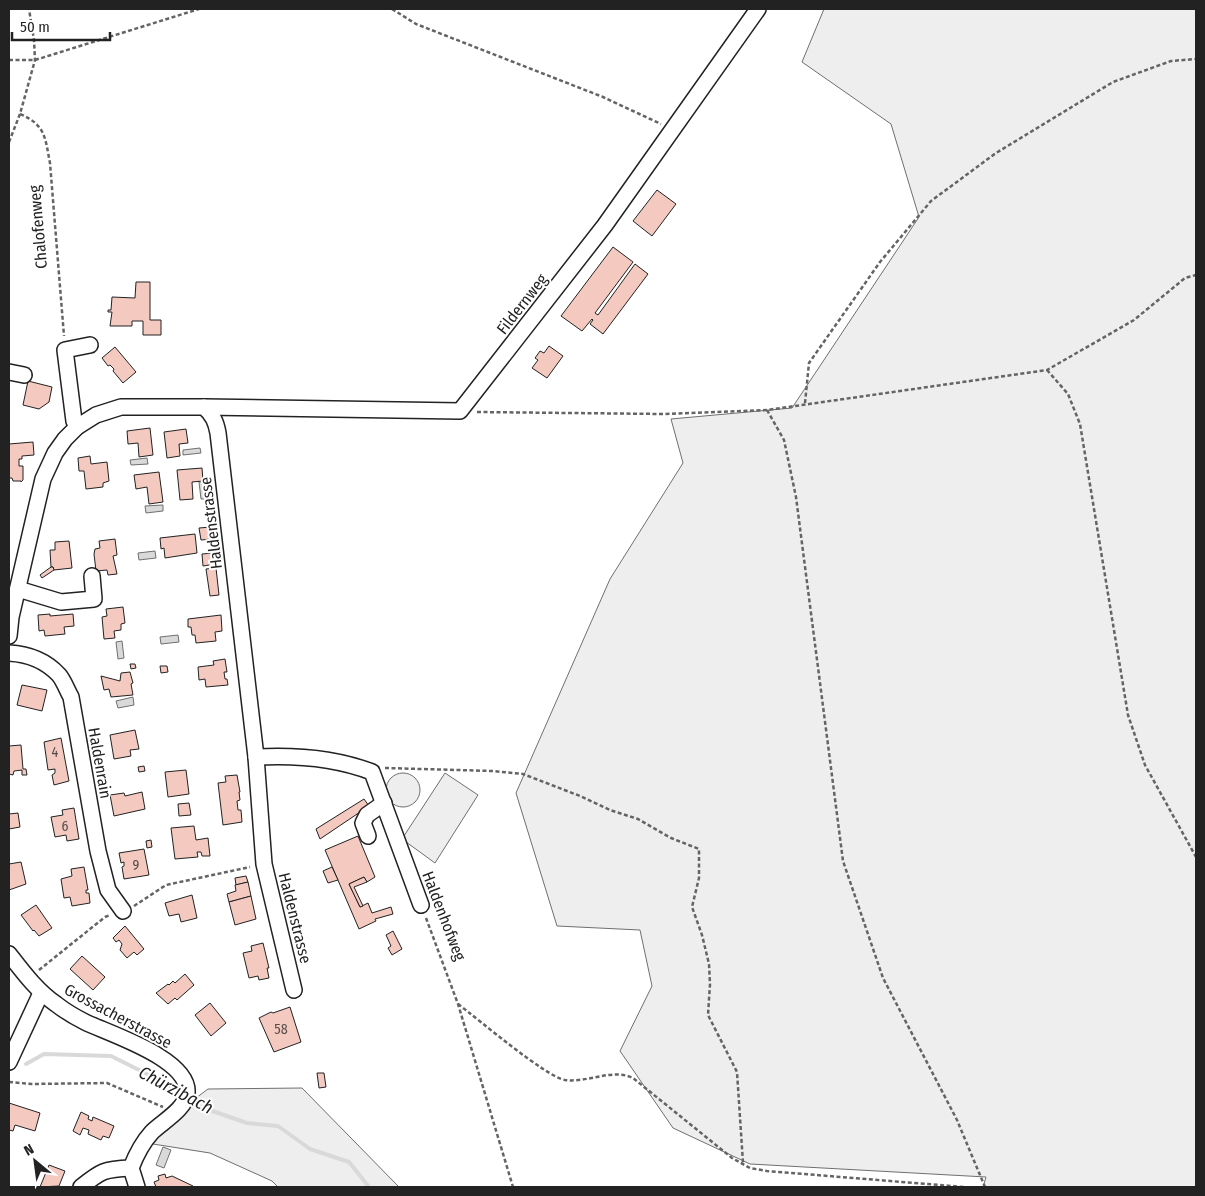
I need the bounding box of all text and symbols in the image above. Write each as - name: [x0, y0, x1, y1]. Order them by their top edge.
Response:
- scale bar: [12, 10, 110, 42]
- text: 50 m: [20, 18, 50, 36]
- street label: Chalofenweg: [25, 184, 51, 269]
- street label: Fildernweg: [493, 270, 552, 338]
- street label: Haldenstrasse: [196, 476, 226, 570]
- street label: Haldenrain: [84, 726, 116, 800]
- house number: 4: [52, 744, 59, 761]
- house number: 6: [62, 818, 69, 835]
- house number: 9: [133, 857, 140, 874]
- street label: Haldenhofweg: [418, 869, 470, 964]
- street label: Haldenstrasse: [275, 871, 315, 965]
- street label: Grossacherstrasse: [61, 980, 175, 1052]
- house number: 58: [274, 1021, 288, 1038]
- water label: Chürzibach: [135, 1061, 217, 1119]
- north arrow: [10, 1136, 60, 1186]
- text: N: [21, 1141, 37, 1160]

